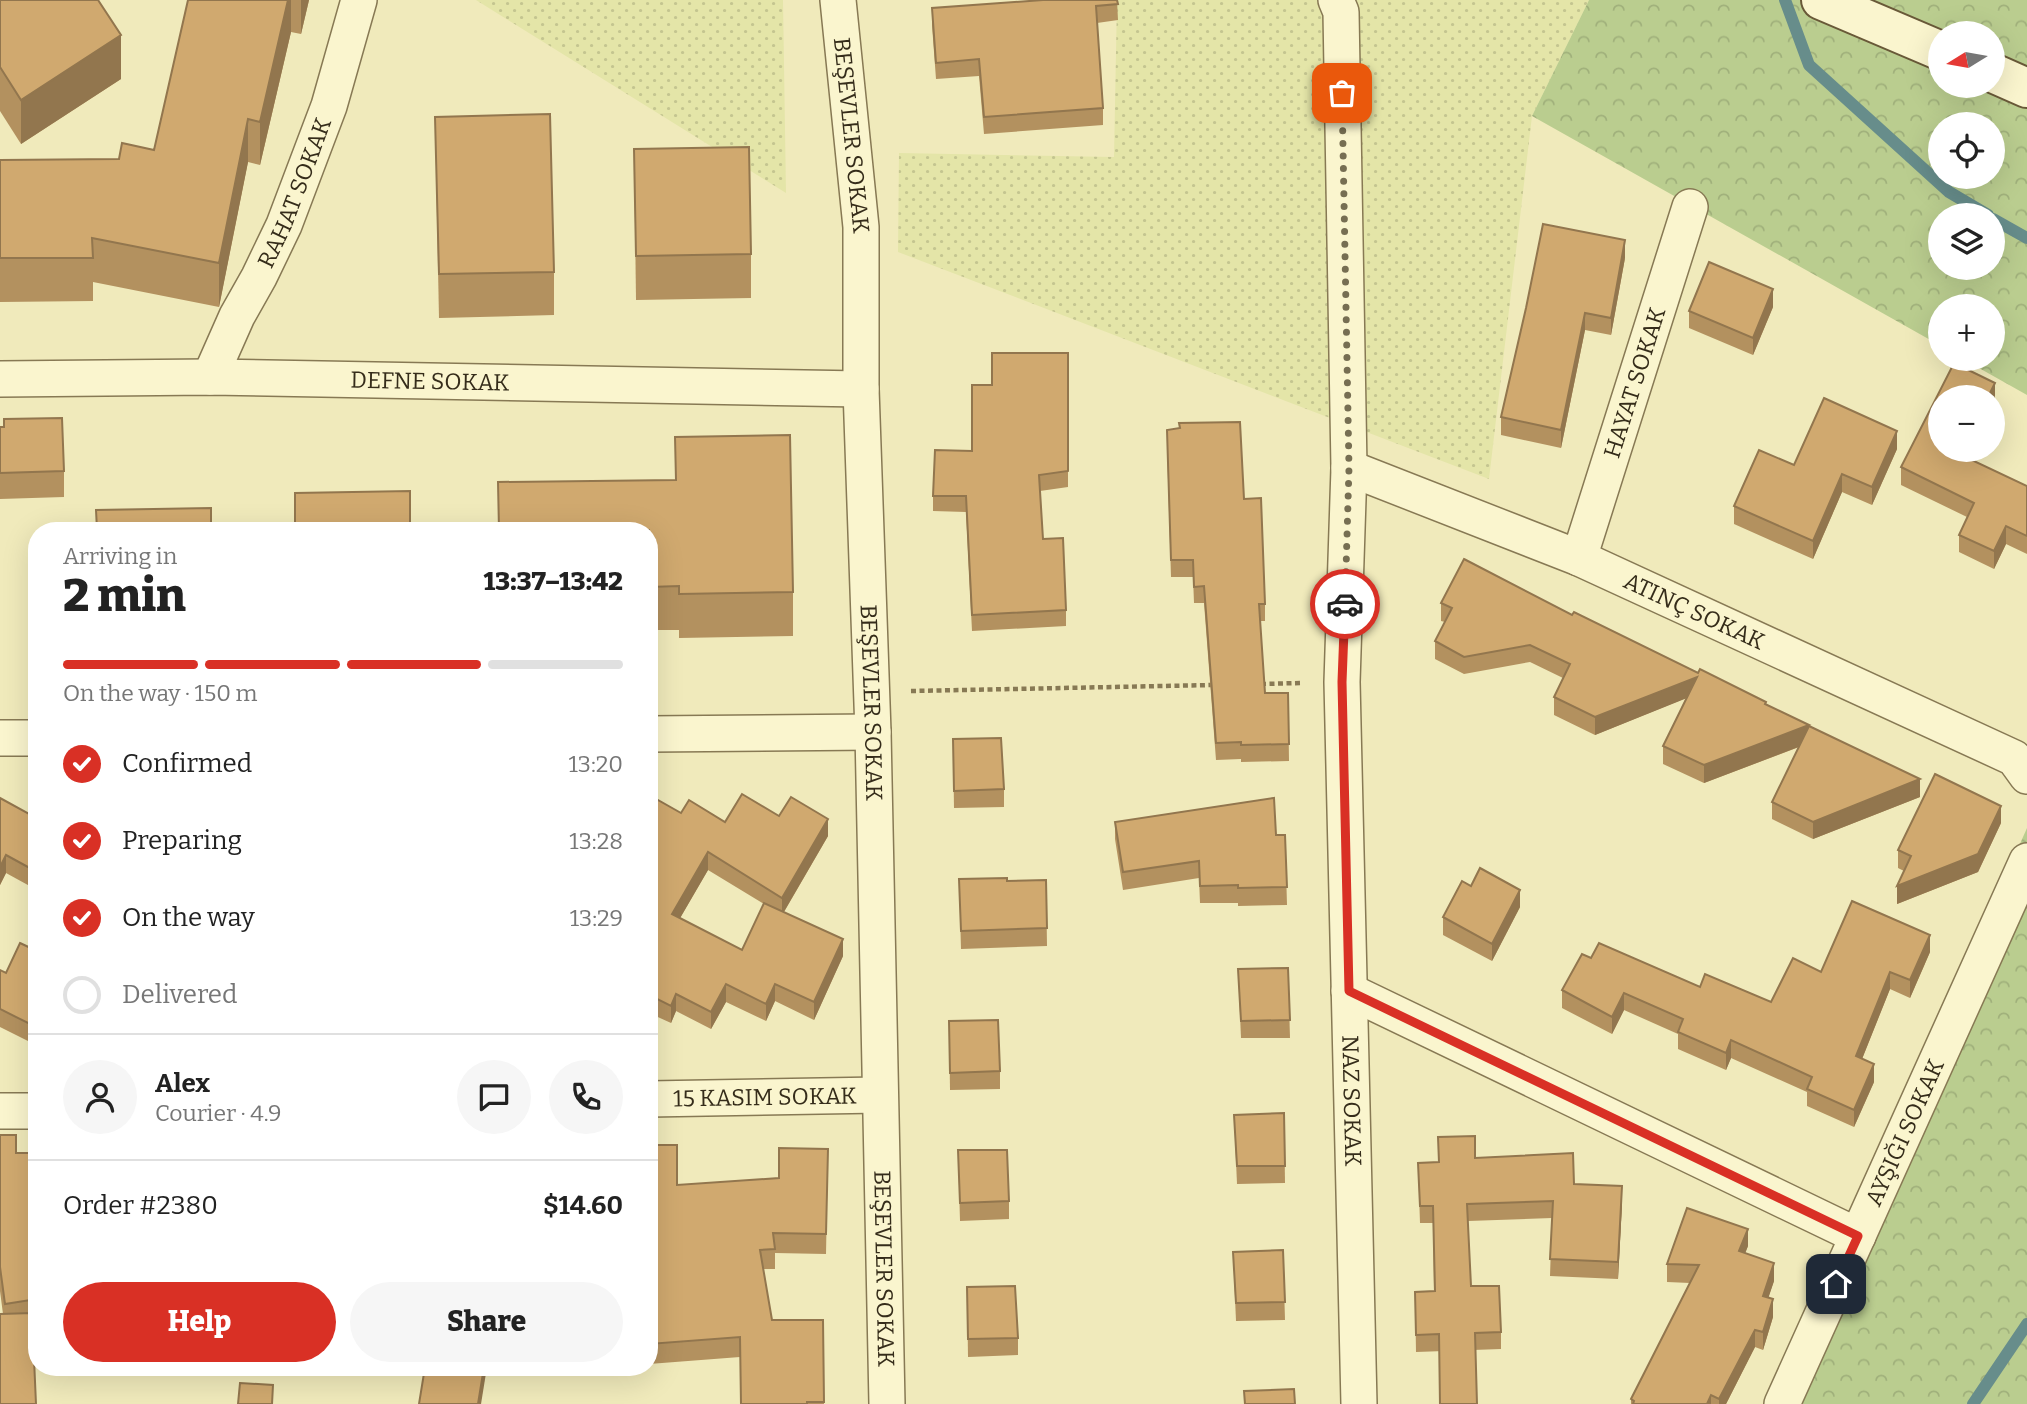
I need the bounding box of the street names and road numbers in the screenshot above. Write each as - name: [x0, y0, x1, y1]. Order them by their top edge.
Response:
- street label: BEŞEVLER SOKAK: [828, 36, 876, 235]
- street label: RAHAT SOKAK: [251, 114, 337, 272]
- street label: HAYAT SOKAK: [1598, 304, 1671, 461]
- street label: DEFNE SOKAK: [350, 366, 510, 397]
- street label: ATINÇ SOKAK: [1619, 567, 1769, 656]
- street label: BEŞEVLER SOKAK: [855, 604, 888, 801]
- street label: NAZ SOKAK: [1336, 1035, 1367, 1167]
- street label: AYŞIĞI SOKAK: [1859, 1054, 1950, 1210]
- street label: 15 KASIM SOKAK: [673, 1081, 857, 1113]
- street label: BEŞEVLER SOKAK: [868, 1170, 900, 1367]

